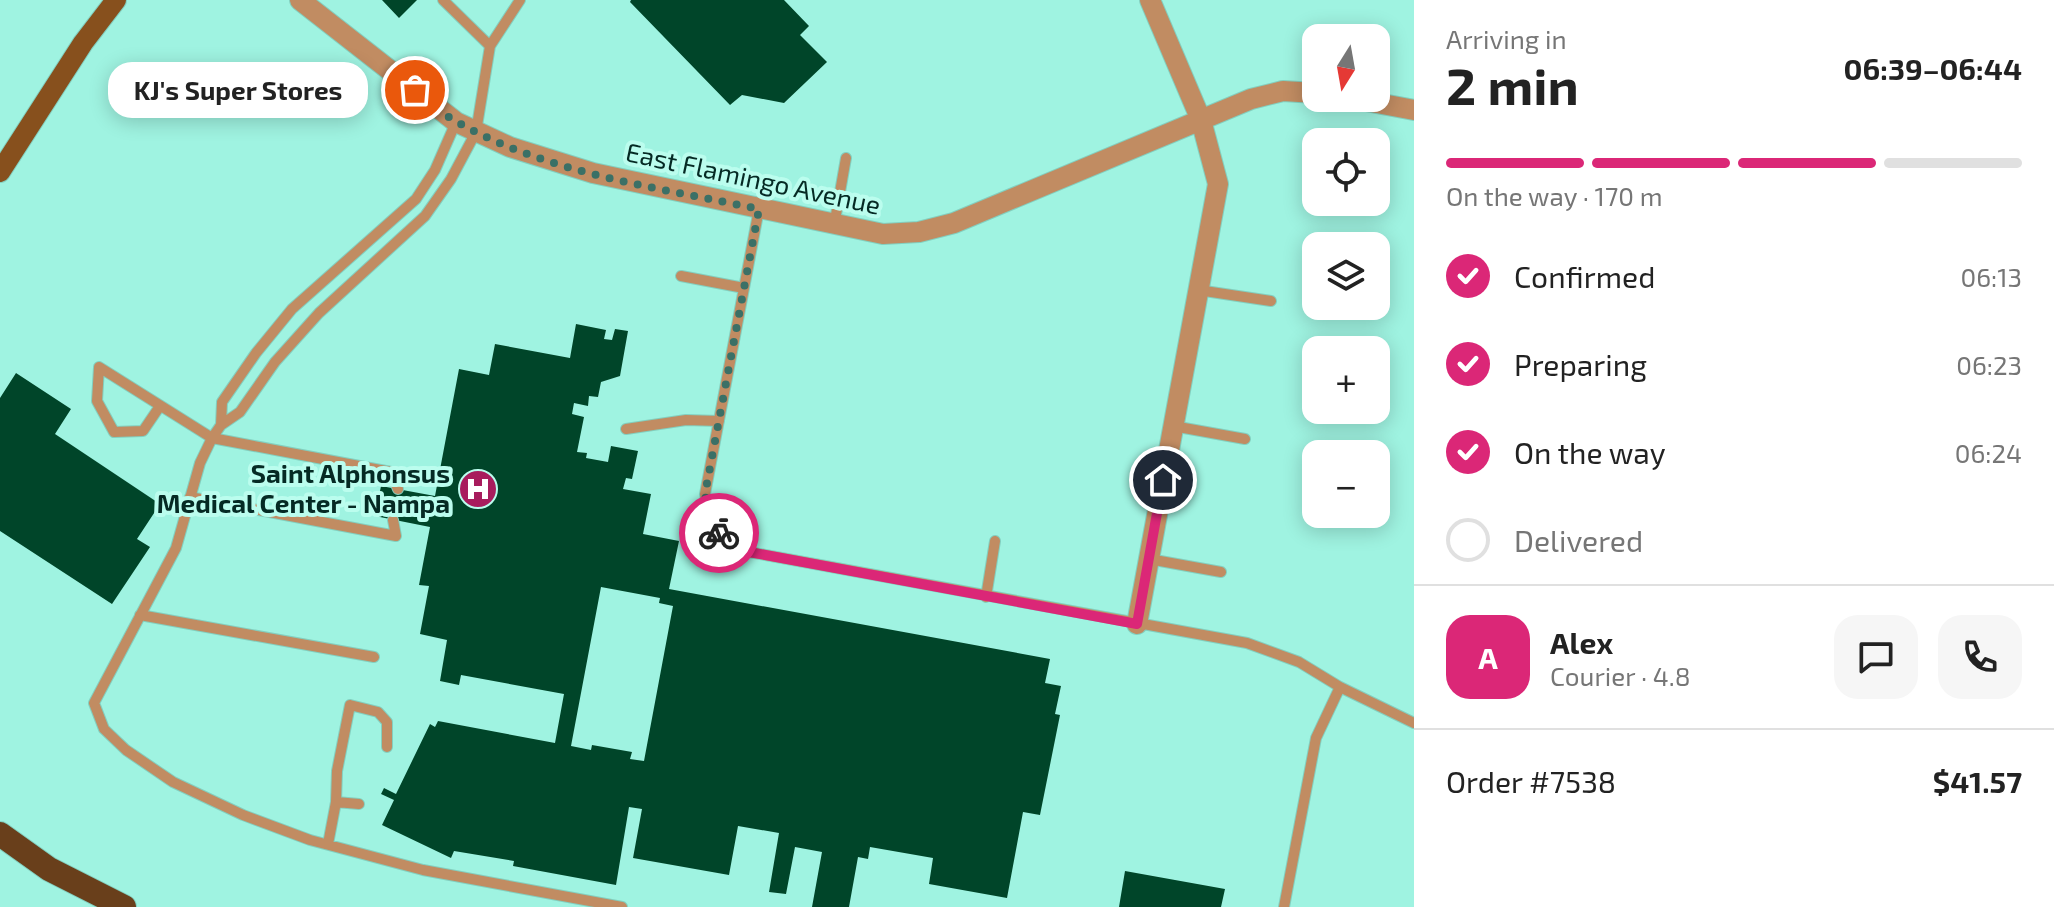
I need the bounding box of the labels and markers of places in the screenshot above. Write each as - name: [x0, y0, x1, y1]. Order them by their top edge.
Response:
- pin: [381, 56, 449, 124]
- callout: KJ's Super Stores: [107, 62, 367, 118]
- pin: [1129, 446, 1197, 514]
- place label: Saint Alphonsus Medical Center - Nampa: [157, 457, 450, 518]
- hospital icon: Saint Alphonsus Medical Center - Nampa: [457, 468, 499, 510]

